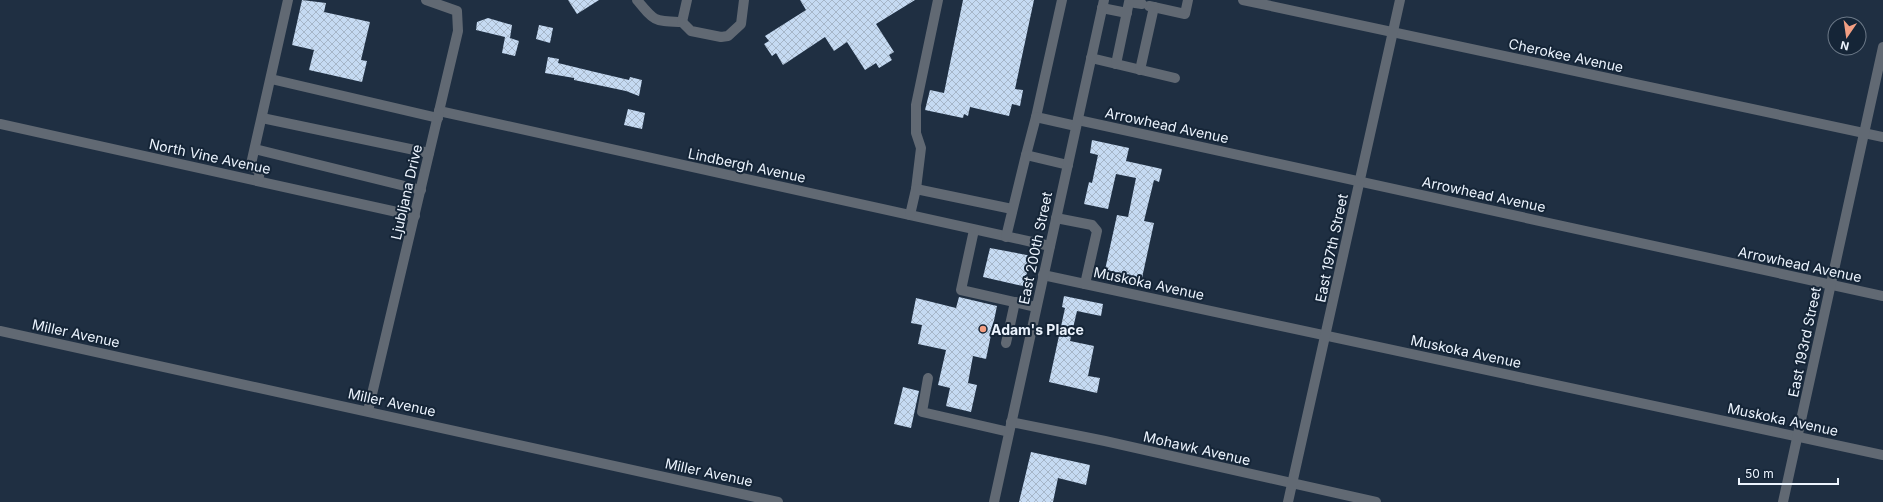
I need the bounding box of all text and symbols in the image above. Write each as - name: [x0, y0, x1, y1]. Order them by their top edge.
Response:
- north arrow: [1827, 16, 1867, 56]
- street label: Cherokee Avenue: [1507, 35, 1625, 75]
- text: N: [1839, 38, 1850, 54]
- street label: Arrowhead Avenue: [1104, 104, 1230, 146]
- street label: North Vine Avenue: [148, 135, 272, 177]
- street label: Ljubljana Drive: [387, 143, 425, 241]
- street label: Lindbergh Avenue: [687, 144, 807, 186]
- street label: Arrowhead Avenue: [1421, 173, 1547, 215]
- street label: East 200th Street: [1015, 190, 1055, 306]
- street label: East 197th Street: [1311, 192, 1351, 304]
- street label: Arrowhead Avenue: [1737, 243, 1863, 285]
- street label: Muskoka Avenue: [1092, 263, 1206, 303]
- street label: East 193rd Street: [1784, 285, 1824, 399]
- street label: Miller Avenue: [31, 315, 121, 351]
- place label: Adam's Place: [991, 321, 1084, 338]
- marker: Adam's Place: [978, 324, 988, 334]
- street label: Muskoka Avenue: [1409, 331, 1523, 371]
- street label: Miller Avenue: [347, 384, 437, 420]
- street label: Muskoka Avenue: [1726, 399, 1840, 439]
- street label: Mohawk Avenue: [1142, 427, 1252, 469]
- street label: Miller Avenue: [664, 454, 754, 490]
- scale bar: [1739, 460, 1838, 486]
- text: 50 m: [1745, 466, 1774, 481]

